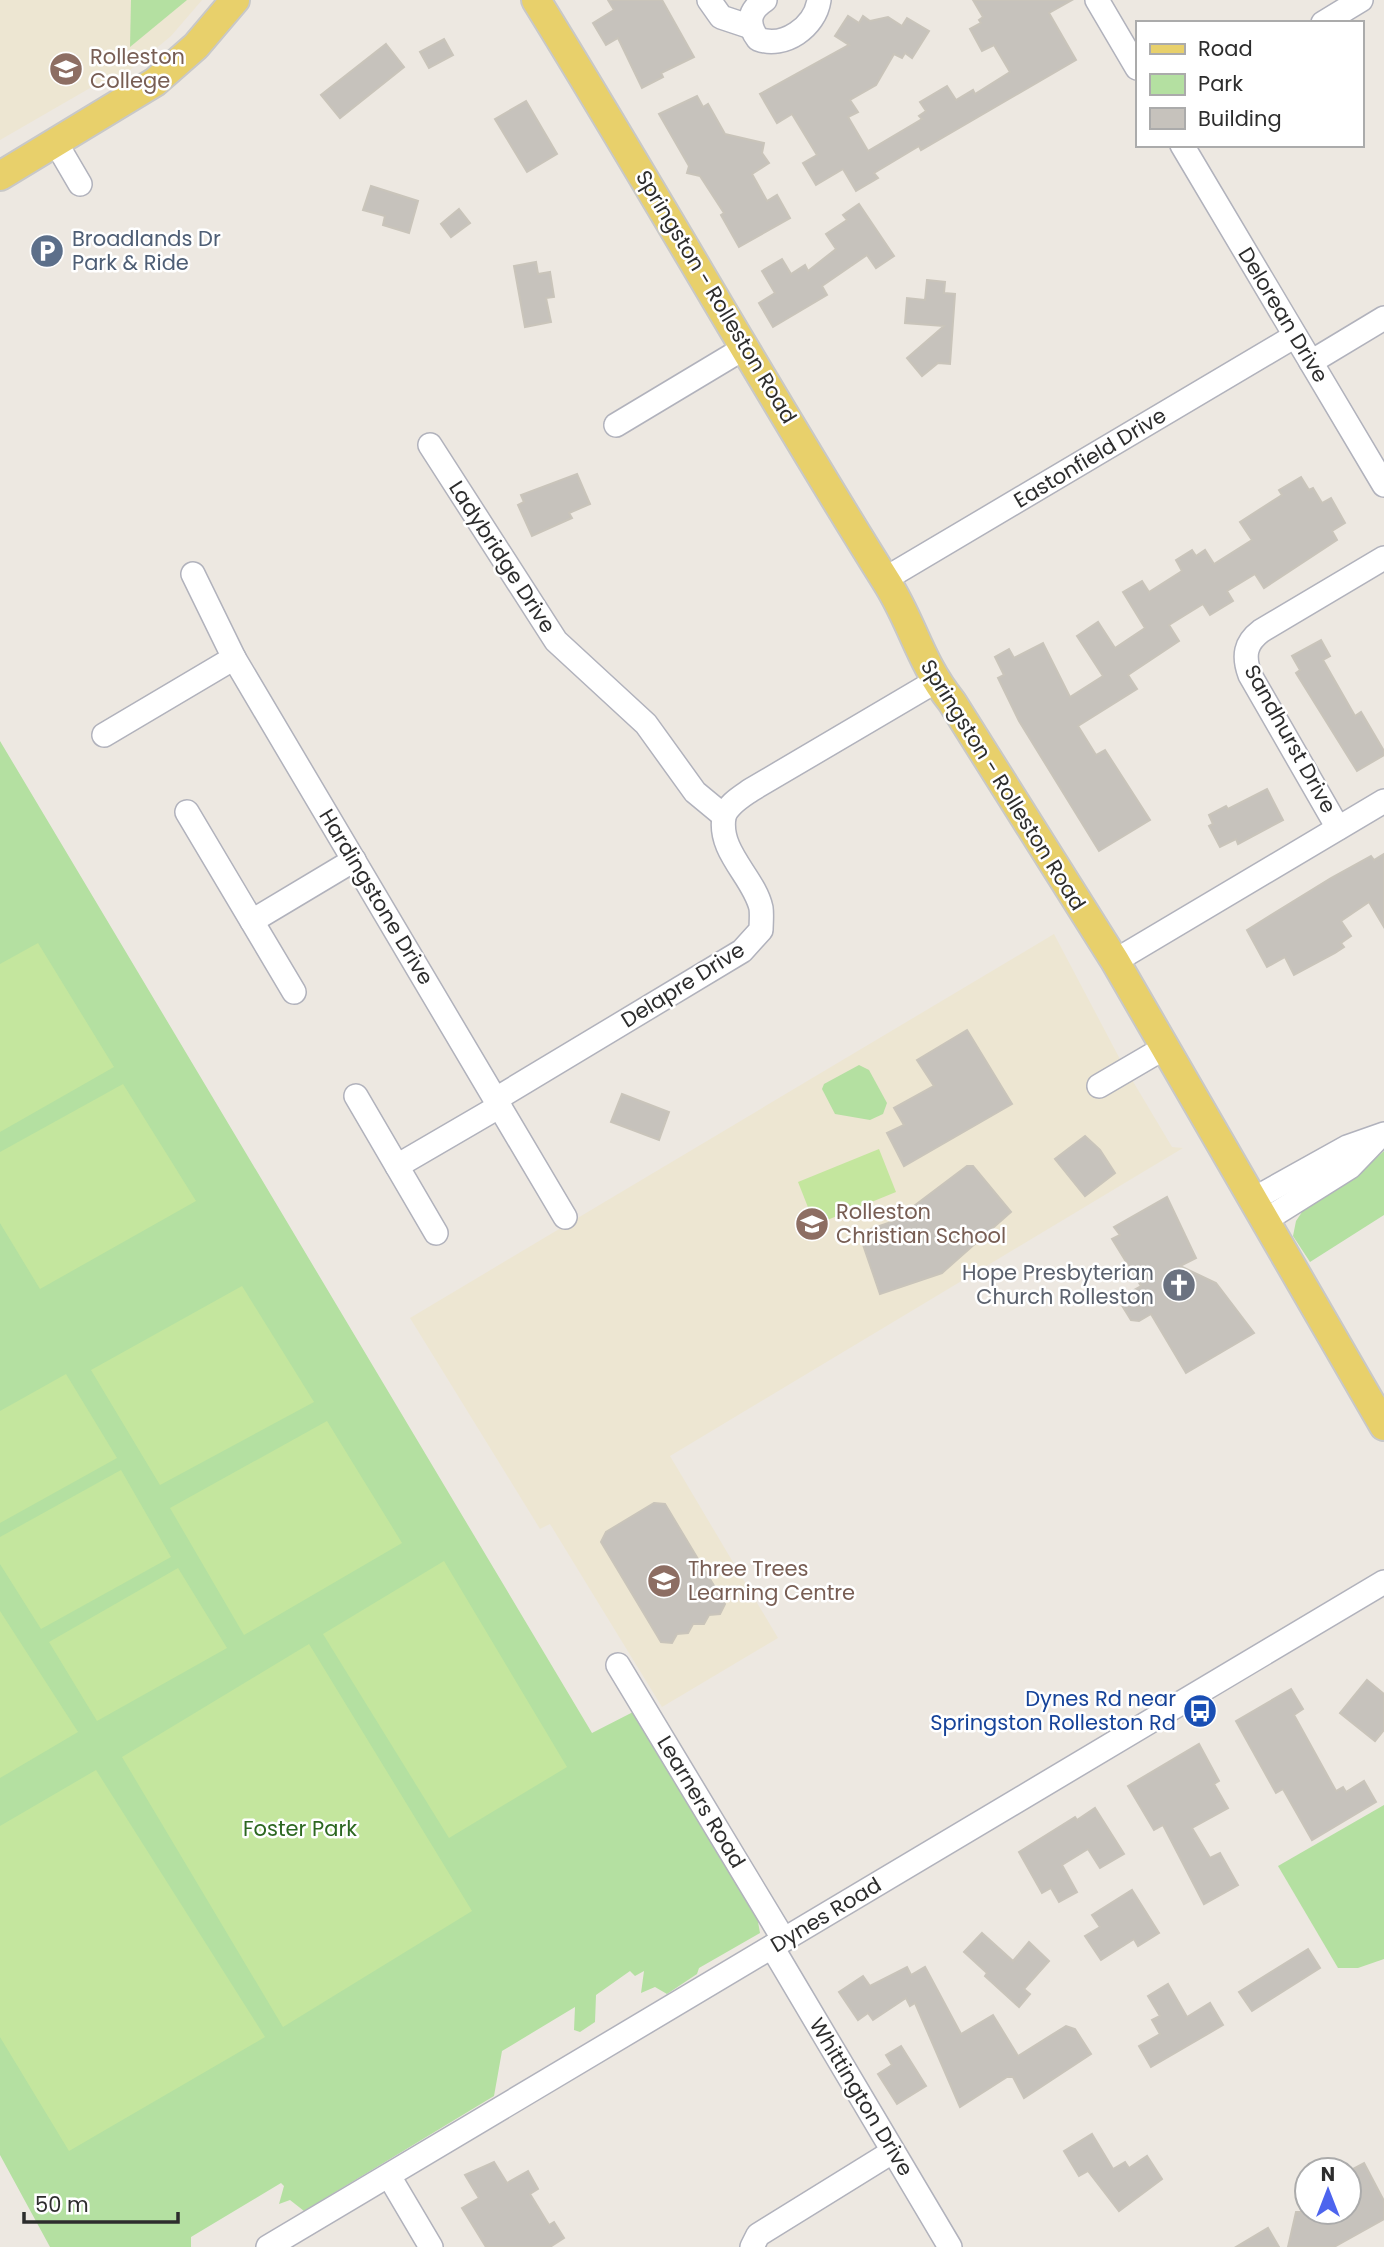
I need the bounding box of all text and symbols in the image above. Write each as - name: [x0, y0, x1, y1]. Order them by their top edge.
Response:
- legend: [1136, 21, 1363, 147]
- text: Road: [1198, 34, 1253, 63]
- place label: Rolleston College: [90, 42, 185, 95]
- school or university icon: Rolleston College: [47, 50, 85, 88]
- text: Park: [1198, 69, 1243, 98]
- text: Building: [1198, 104, 1282, 133]
- street label: Springston - Rolleston Road: [629, 165, 804, 429]
- place label: Broadlands Dr Park & Ride: [72, 224, 221, 277]
- parking icon: Broadlands Dr Park & Ride: [28, 232, 66, 270]
- street label: Delorean Drive: [1232, 242, 1335, 388]
- street label: Eastonfield Drive: [1008, 401, 1171, 515]
- street label: Ladybridge Drive: [442, 475, 563, 638]
- street label: Springston - Rolleston Road: [914, 654, 1093, 916]
- street label: Sandhurst Drive: [1238, 659, 1343, 818]
- street label: Hardingstone Drive: [312, 803, 440, 990]
- street label: Delapre Drive: [615, 935, 750, 1034]
- place label: Rolleston Christian School: [836, 1197, 1006, 1250]
- school or university icon: Rolleston Christian School: [793, 1205, 831, 1243]
- place label: Hope Presbyterian Church Rolleston: [962, 1258, 1154, 1311]
- church icon: Hope Presbyterian Church Rolleston: [1160, 1266, 1198, 1304]
- place label: Three Trees Learning Centre: [688, 1554, 855, 1607]
- school or university icon: Three Trees Learning Centre: [645, 1562, 683, 1600]
- place label: Dynes Rd near Springston Rolleston Rd: [930, 1684, 1176, 1737]
- bus stop icon: Dynes Rd near Springston Rolleston Rd: [1181, 1692, 1219, 1730]
- street label: Learners Road: [650, 1730, 752, 1873]
- park label: Foster Park: [243, 1814, 357, 1843]
- street label: Dynes Road: [765, 1870, 886, 1959]
- street label: Whittington Drive: [803, 2012, 920, 2181]
- north arrow: [1293, 2156, 1363, 2226]
- text: N: [1321, 2161, 1335, 2188]
- scale bar: [24, 2180, 178, 2224]
- text: 50 m: [35, 2190, 89, 2219]

